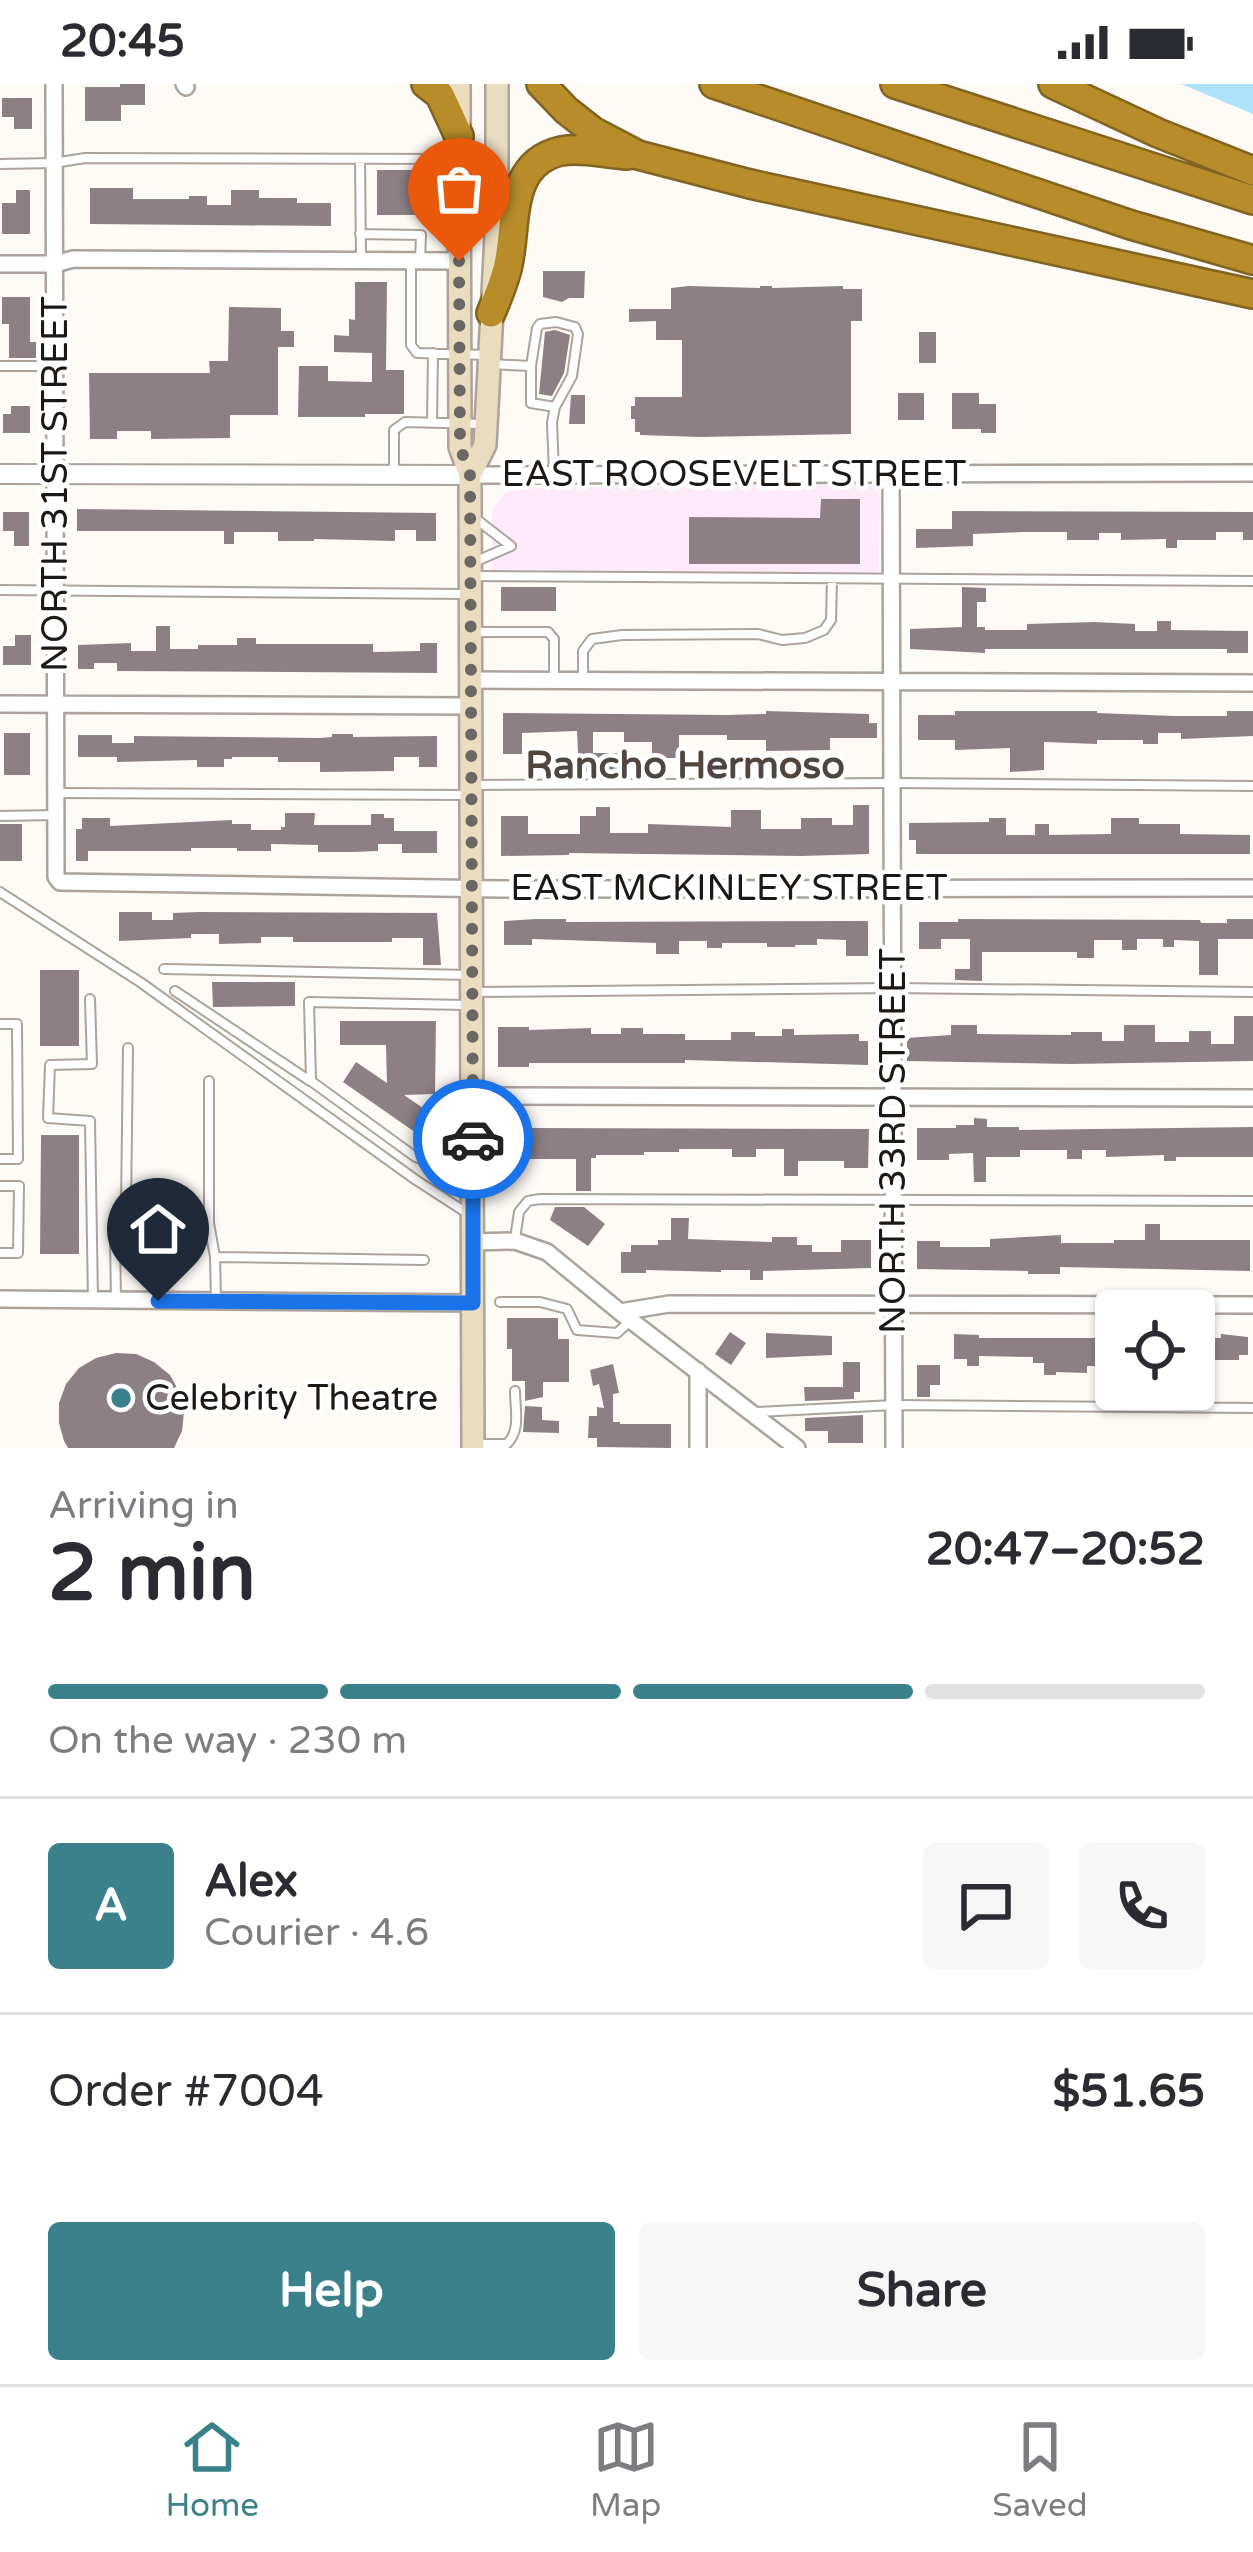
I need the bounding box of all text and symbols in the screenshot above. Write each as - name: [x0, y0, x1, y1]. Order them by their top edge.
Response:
- text: 20:45: [60, 15, 185, 69]
- pin: [408, 138, 510, 261]
- icon: bag: [426, 156, 492, 222]
- street label: NORTH 31ST STREET: [34, 296, 77, 672]
- street label: EAST ROOSEVELT STREET: [502, 453, 967, 496]
- district label: Rancho Hermoso: [525, 742, 845, 789]
- street label: EAST MCKINLEY STREET: [510, 867, 948, 910]
- street label: NORTH 33RD STREET: [872, 948, 915, 1334]
- courier: [413, 1079, 533, 1199]
- icon: car: [440, 1106, 506, 1172]
- pin: [107, 1178, 209, 1301]
- icon: home: [125, 1196, 191, 1262]
- map controls: [1095, 1290, 1215, 1410]
- button: locate: [1095, 1290, 1215, 1410]
- place label: Celebrity Theatre: [145, 1377, 438, 1420]
- marker: Celebrity Theatre: [108, 1385, 134, 1411]
- text: Arriving in: [48, 1482, 239, 1529]
- text: 20:47–20:52: [926, 1523, 1205, 1577]
- text: 2 min: [48, 1527, 256, 1621]
- text: On the way · 230 m: [48, 1717, 407, 1764]
- button: chat: [923, 1843, 1049, 1969]
- button: phone: [1079, 1843, 1205, 1969]
- text: Alex: [204, 1855, 298, 1909]
- text: A: [94, 1879, 128, 1933]
- text: Courier · 4.6: [204, 1909, 429, 1956]
- text: Order #7004: [48, 2065, 324, 2119]
- text: $51.65: [1053, 2065, 1205, 2119]
- button: Help: [48, 2222, 615, 2360]
- button: Share: [639, 2222, 1205, 2360]
- tab: Home: [165, 2414, 259, 2525]
- tab: Map: [590, 2414, 661, 2525]
- tab: Saved: [992, 2414, 1088, 2525]

